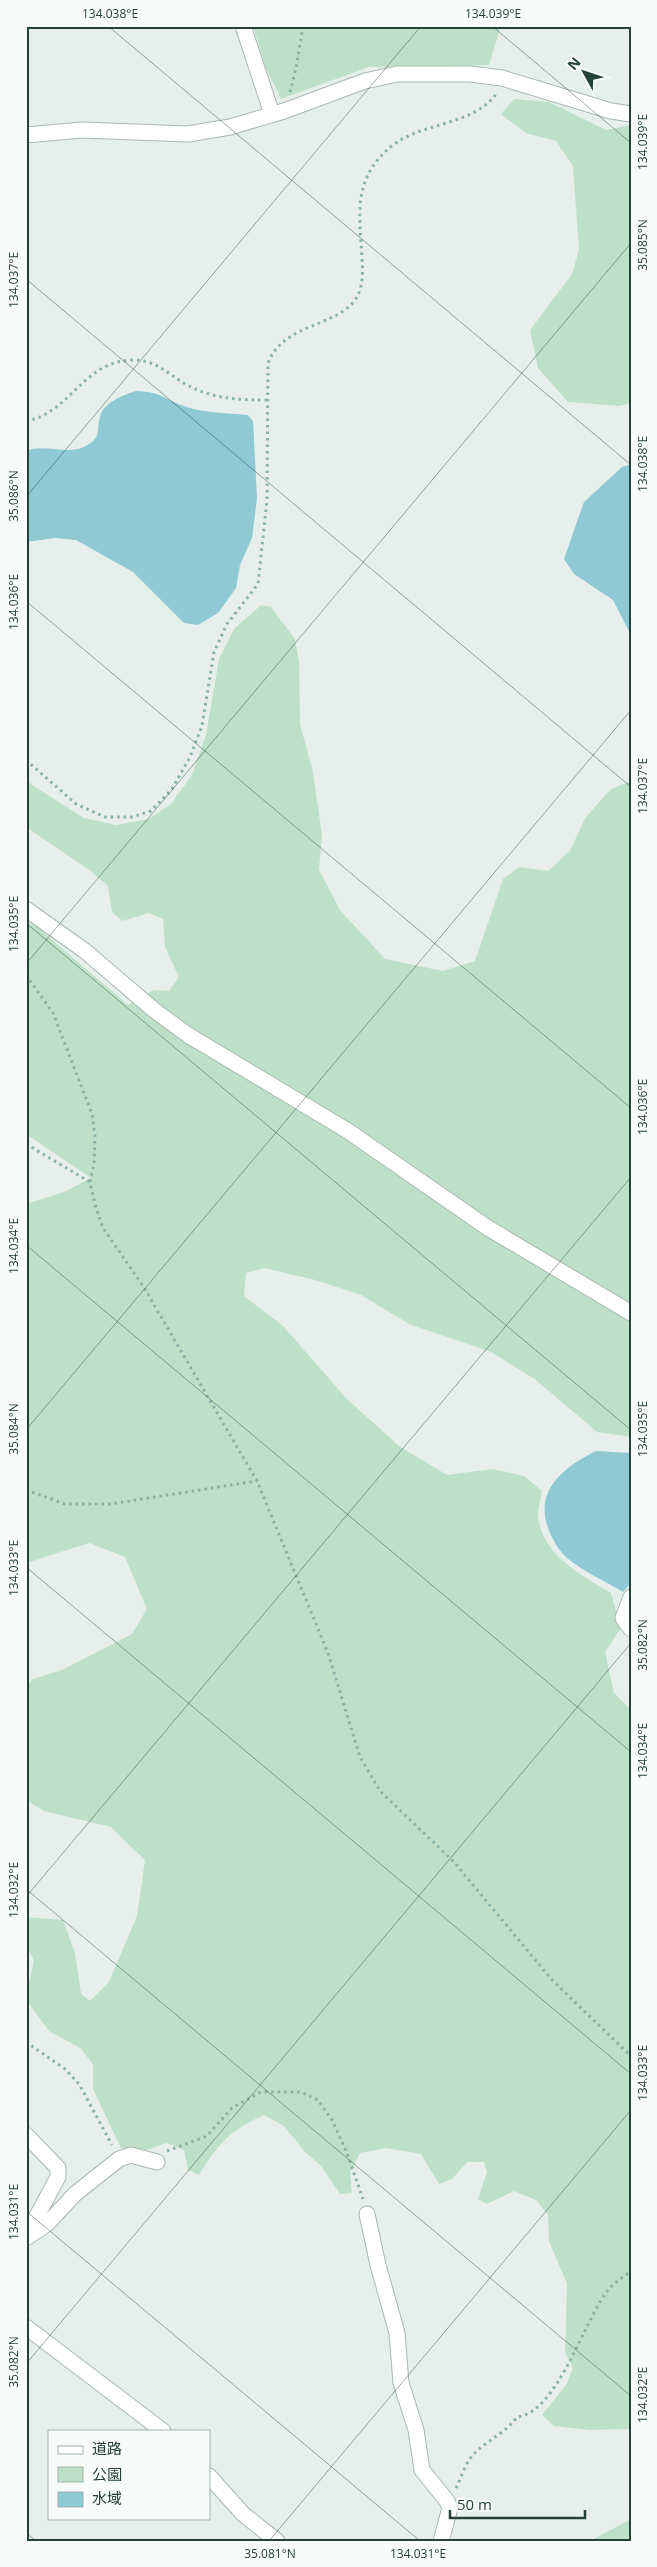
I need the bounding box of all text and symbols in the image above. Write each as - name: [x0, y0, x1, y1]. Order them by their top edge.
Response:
- text: 134.038°E: [82, 5, 138, 22]
- text: 134.039°E: [465, 5, 521, 22]
- north arrow: [560, 48, 610, 98]
- text: N: [563, 53, 585, 74]
- text: 134.039°E: [634, 114, 651, 170]
- text: 35.085°N: [634, 219, 651, 271]
- text: 134.037°E: [5, 252, 22, 308]
- text: 134.038°E: [634, 436, 651, 492]
- text: 35.086°N: [5, 470, 22, 522]
- text: 134.036°E: [5, 574, 22, 630]
- text: 134.037°E: [634, 758, 651, 814]
- text: 134.035°E: [5, 896, 22, 952]
- text: 134.036°E: [634, 1079, 651, 1135]
- text: 134.034°E: [5, 1218, 22, 1274]
- text: 134.035°E: [634, 1401, 651, 1457]
- text: 35.084°N: [5, 1403, 22, 1455]
- text: 134.033°E: [5, 1540, 22, 1596]
- text: 35.082°N: [634, 1619, 651, 1671]
- text: 134.034°E: [634, 1723, 651, 1779]
- text: 134.032°E: [5, 1862, 22, 1918]
- text: 134.033°E: [634, 2045, 651, 2101]
- text: 134.031°E: [5, 2184, 22, 2240]
- text: 35.082°N: [5, 2336, 22, 2388]
- text: 134.032°E: [634, 2367, 651, 2423]
- legend: [48, 2430, 210, 2520]
- text: 道路: [92, 2438, 122, 2458]
- text: 公園: [92, 2464, 122, 2484]
- scale bar: [450, 2487, 584, 2519]
- text: 水域: [92, 2488, 122, 2508]
- text: 50 m: [457, 2494, 492, 2514]
- text: 35.081°N: [244, 2545, 296, 2562]
- text: 134.031°E: [390, 2545, 446, 2562]

